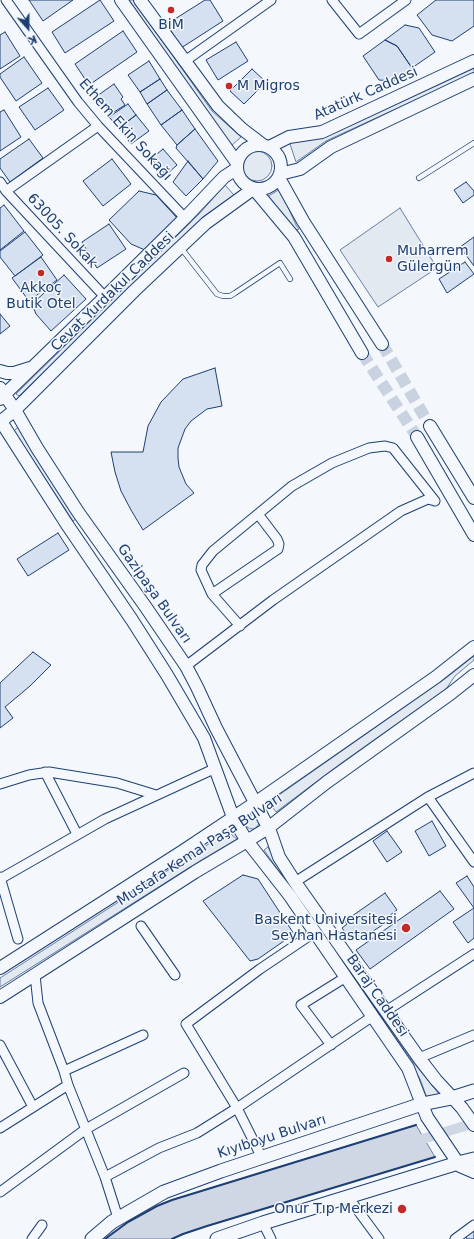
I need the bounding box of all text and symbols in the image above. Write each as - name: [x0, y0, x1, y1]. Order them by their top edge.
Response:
- marker: BiM: [166, 5, 176, 15]
- north arrow: [8, 8, 48, 48]
- place label: BiM: [158, 17, 184, 33]
- text: K: [26, 32, 39, 47]
- street label: Atatürk Caddesi: [311, 64, 421, 124]
- street label: Ethem Ekin Sokağı: [75, 76, 175, 184]
- place label: M Migros: [237, 78, 300, 94]
- marker: M Migros: [224, 81, 234, 91]
- street label: 63005. Sokak: [23, 190, 101, 272]
- street label: Cevat Yurdakul Caddesi: [48, 229, 178, 355]
- place label: Muharrem Gülergün: [397, 243, 469, 276]
- marker: Muharrem Gülergün: [384, 254, 394, 264]
- marker: Akkoç Butik Otel: [36, 268, 46, 278]
- place label: Akkoç Butik Otel: [6, 280, 76, 312]
- street label: Gazipaşa Bulvarı: [113, 541, 195, 647]
- street label: Mustafa Kemal Paşa Bulvarı: [114, 790, 286, 910]
- place label: Baskent Universitesi Seyhan Hastanesi: [254, 912, 397, 944]
- marker: Baskent Universitesi Seyhan Hastanesi: [400, 922, 412, 934]
- street label: Baraj Caddesi: [342, 952, 412, 1040]
- street label: Kıyıboyu Bulvarı: [216, 1112, 328, 1162]
- place label: Onur Tıp Merkezi: [274, 1201, 393, 1217]
- marker: Onur Tıp Merkezi: [396, 1203, 408, 1215]

